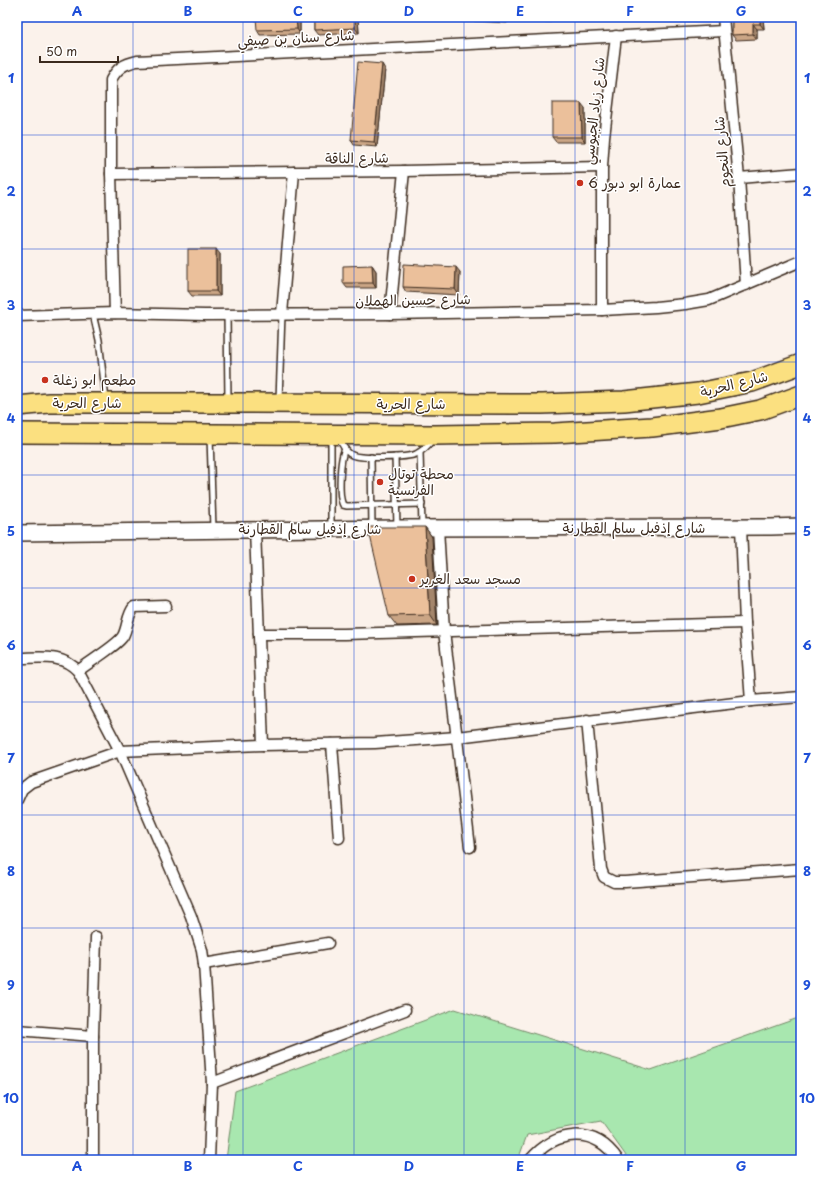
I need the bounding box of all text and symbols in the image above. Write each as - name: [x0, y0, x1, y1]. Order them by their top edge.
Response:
- text: A: [72, 1, 82, 20]
- text: B: [184, 1, 193, 20]
- text: C: [293, 1, 303, 20]
- text: D: [404, 1, 414, 20]
- text: E: [516, 1, 524, 20]
- text: F: [626, 1, 634, 20]
- text: G: [736, 1, 746, 20]
- street label: شارع سنان بن صيفي: [237, 24, 355, 54]
- scale bar: [40, 38, 118, 64]
- text: 50 m: [46, 42, 77, 60]
- street label: شارع زياد الجيوسي: [577, 56, 613, 166]
- text: 1: [8, 68, 14, 87]
- text: 1: [804, 68, 810, 87]
- street label: شارع النجوم: [708, 115, 737, 189]
- street label: شارع الناقة: [325, 146, 389, 169]
- place label: عمارة ابو دبور 6: [588, 172, 682, 193]
- marker: عمارة ابو دبور 6: [575, 178, 585, 188]
- text: 2: [6, 181, 16, 200]
- text: 2: [802, 181, 812, 200]
- street label: شارع حسين الهملان: [355, 288, 471, 311]
- text: 3: [7, 295, 16, 314]
- text: 3: [803, 295, 812, 314]
- street label: شارع الحرية: [698, 365, 770, 402]
- place label: مطعم ابو زغلة: [53, 369, 136, 391]
- marker: مطعم ابو زغلة: [40, 375, 50, 385]
- street label: شارع الحرية: [53, 392, 121, 413]
- street label: شارع الحرية: [377, 393, 445, 414]
- text: 4: [7, 408, 16, 427]
- text: 4: [803, 408, 812, 427]
- place label: محطة توتال الفرنسية: [388, 463, 454, 500]
- marker: محطة توتال الفرنسية: [375, 477, 385, 487]
- street label: شارع إذفيل سالم القطارنة: [563, 517, 705, 539]
- street label: شارع إذفيل سالم القطارنة: [239, 518, 381, 540]
- text: 5: [7, 521, 15, 540]
- text: 5: [803, 521, 811, 540]
- place label: مسجد سعد الغرير: [419, 568, 521, 589]
- marker: مسجد سعد الغرير: [407, 574, 417, 584]
- text: 6: [6, 635, 16, 654]
- text: 6: [802, 635, 812, 654]
- text: 7: [7, 748, 15, 767]
- text: 7: [803, 748, 811, 767]
- text: 8: [7, 861, 15, 880]
- text: 8: [803, 861, 811, 880]
- text: 9: [7, 975, 15, 994]
- text: 9: [803, 975, 811, 994]
- text: 10: [3, 1088, 19, 1107]
- text: 10: [799, 1088, 815, 1107]
- text: A: [72, 1156, 82, 1175]
- text: B: [184, 1156, 193, 1175]
- text: C: [293, 1156, 303, 1175]
- text: D: [404, 1156, 414, 1175]
- text: E: [516, 1156, 524, 1175]
- text: F: [626, 1156, 634, 1175]
- text: G: [736, 1156, 746, 1175]

